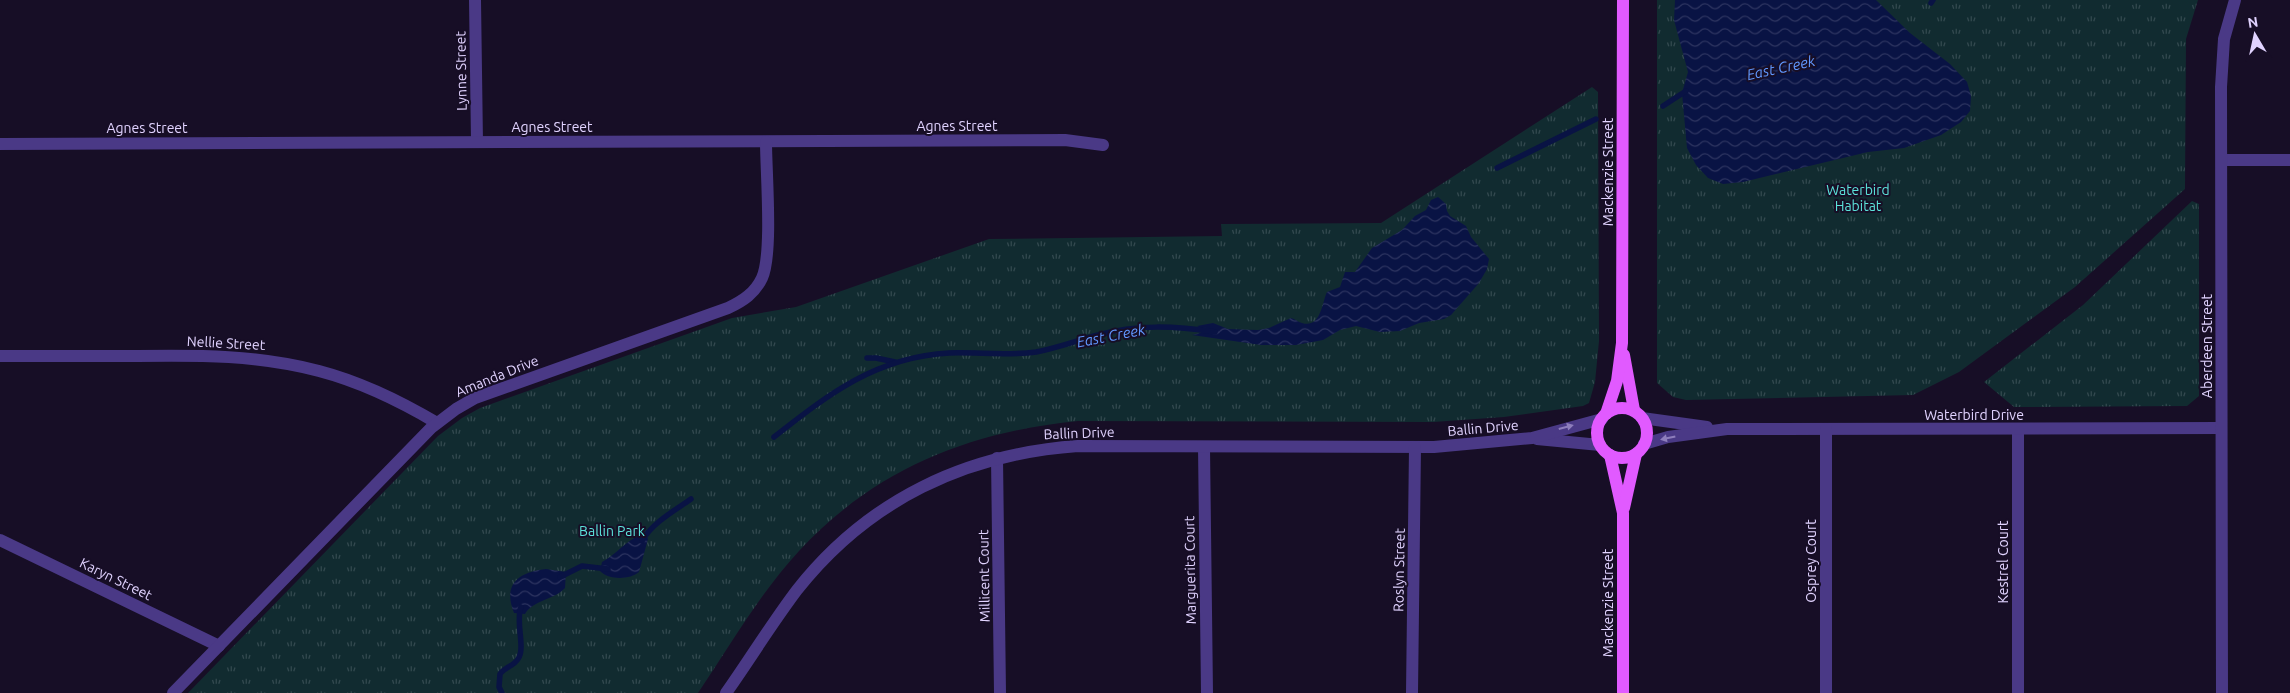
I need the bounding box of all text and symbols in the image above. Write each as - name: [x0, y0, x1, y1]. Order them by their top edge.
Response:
- north arrow: [2230, 10, 2280, 60]
- text: N: [2247, 13, 2259, 31]
- street label: Lynne Street: [452, 31, 470, 111]
- water label: East Creek: [1745, 52, 1817, 83]
- street label: Mackenzie Street: [1600, 117, 1616, 226]
- street label: Agnes Street: [916, 118, 998, 134]
- street label: Agnes Street: [511, 119, 593, 135]
- street label: Agnes Street: [106, 120, 188, 136]
- park label: Waterbird Habitat: [1826, 182, 1890, 214]
- street label: Aberdeen Street: [2199, 293, 2215, 398]
- water label: East Creek: [1075, 320, 1147, 351]
- street label: Nellie Street: [186, 333, 266, 353]
- street label: Amanda Drive: [453, 352, 541, 400]
- street label: Waterbird Drive: [1924, 407, 2024, 423]
- street label: Ballin Drive: [1447, 417, 1519, 439]
- one-way arrow: [1559, 423, 1574, 431]
- street label: Ballin Drive: [1043, 424, 1115, 442]
- one-way arrow: [1661, 434, 1676, 442]
- street label: Marguerita Court: [1181, 515, 1199, 624]
- street label: Osprey Court: [1803, 519, 1819, 603]
- street label: Kestrel Court: [1995, 520, 2011, 604]
- park label: Ballin Park: [579, 523, 645, 539]
- street label: Roslyn Street: [1390, 528, 1408, 612]
- street label: Millicent Court: [975, 529, 993, 623]
- street label: Mackenzie Street: [1600, 548, 1616, 657]
- street label: Karyn Street: [77, 555, 155, 604]

